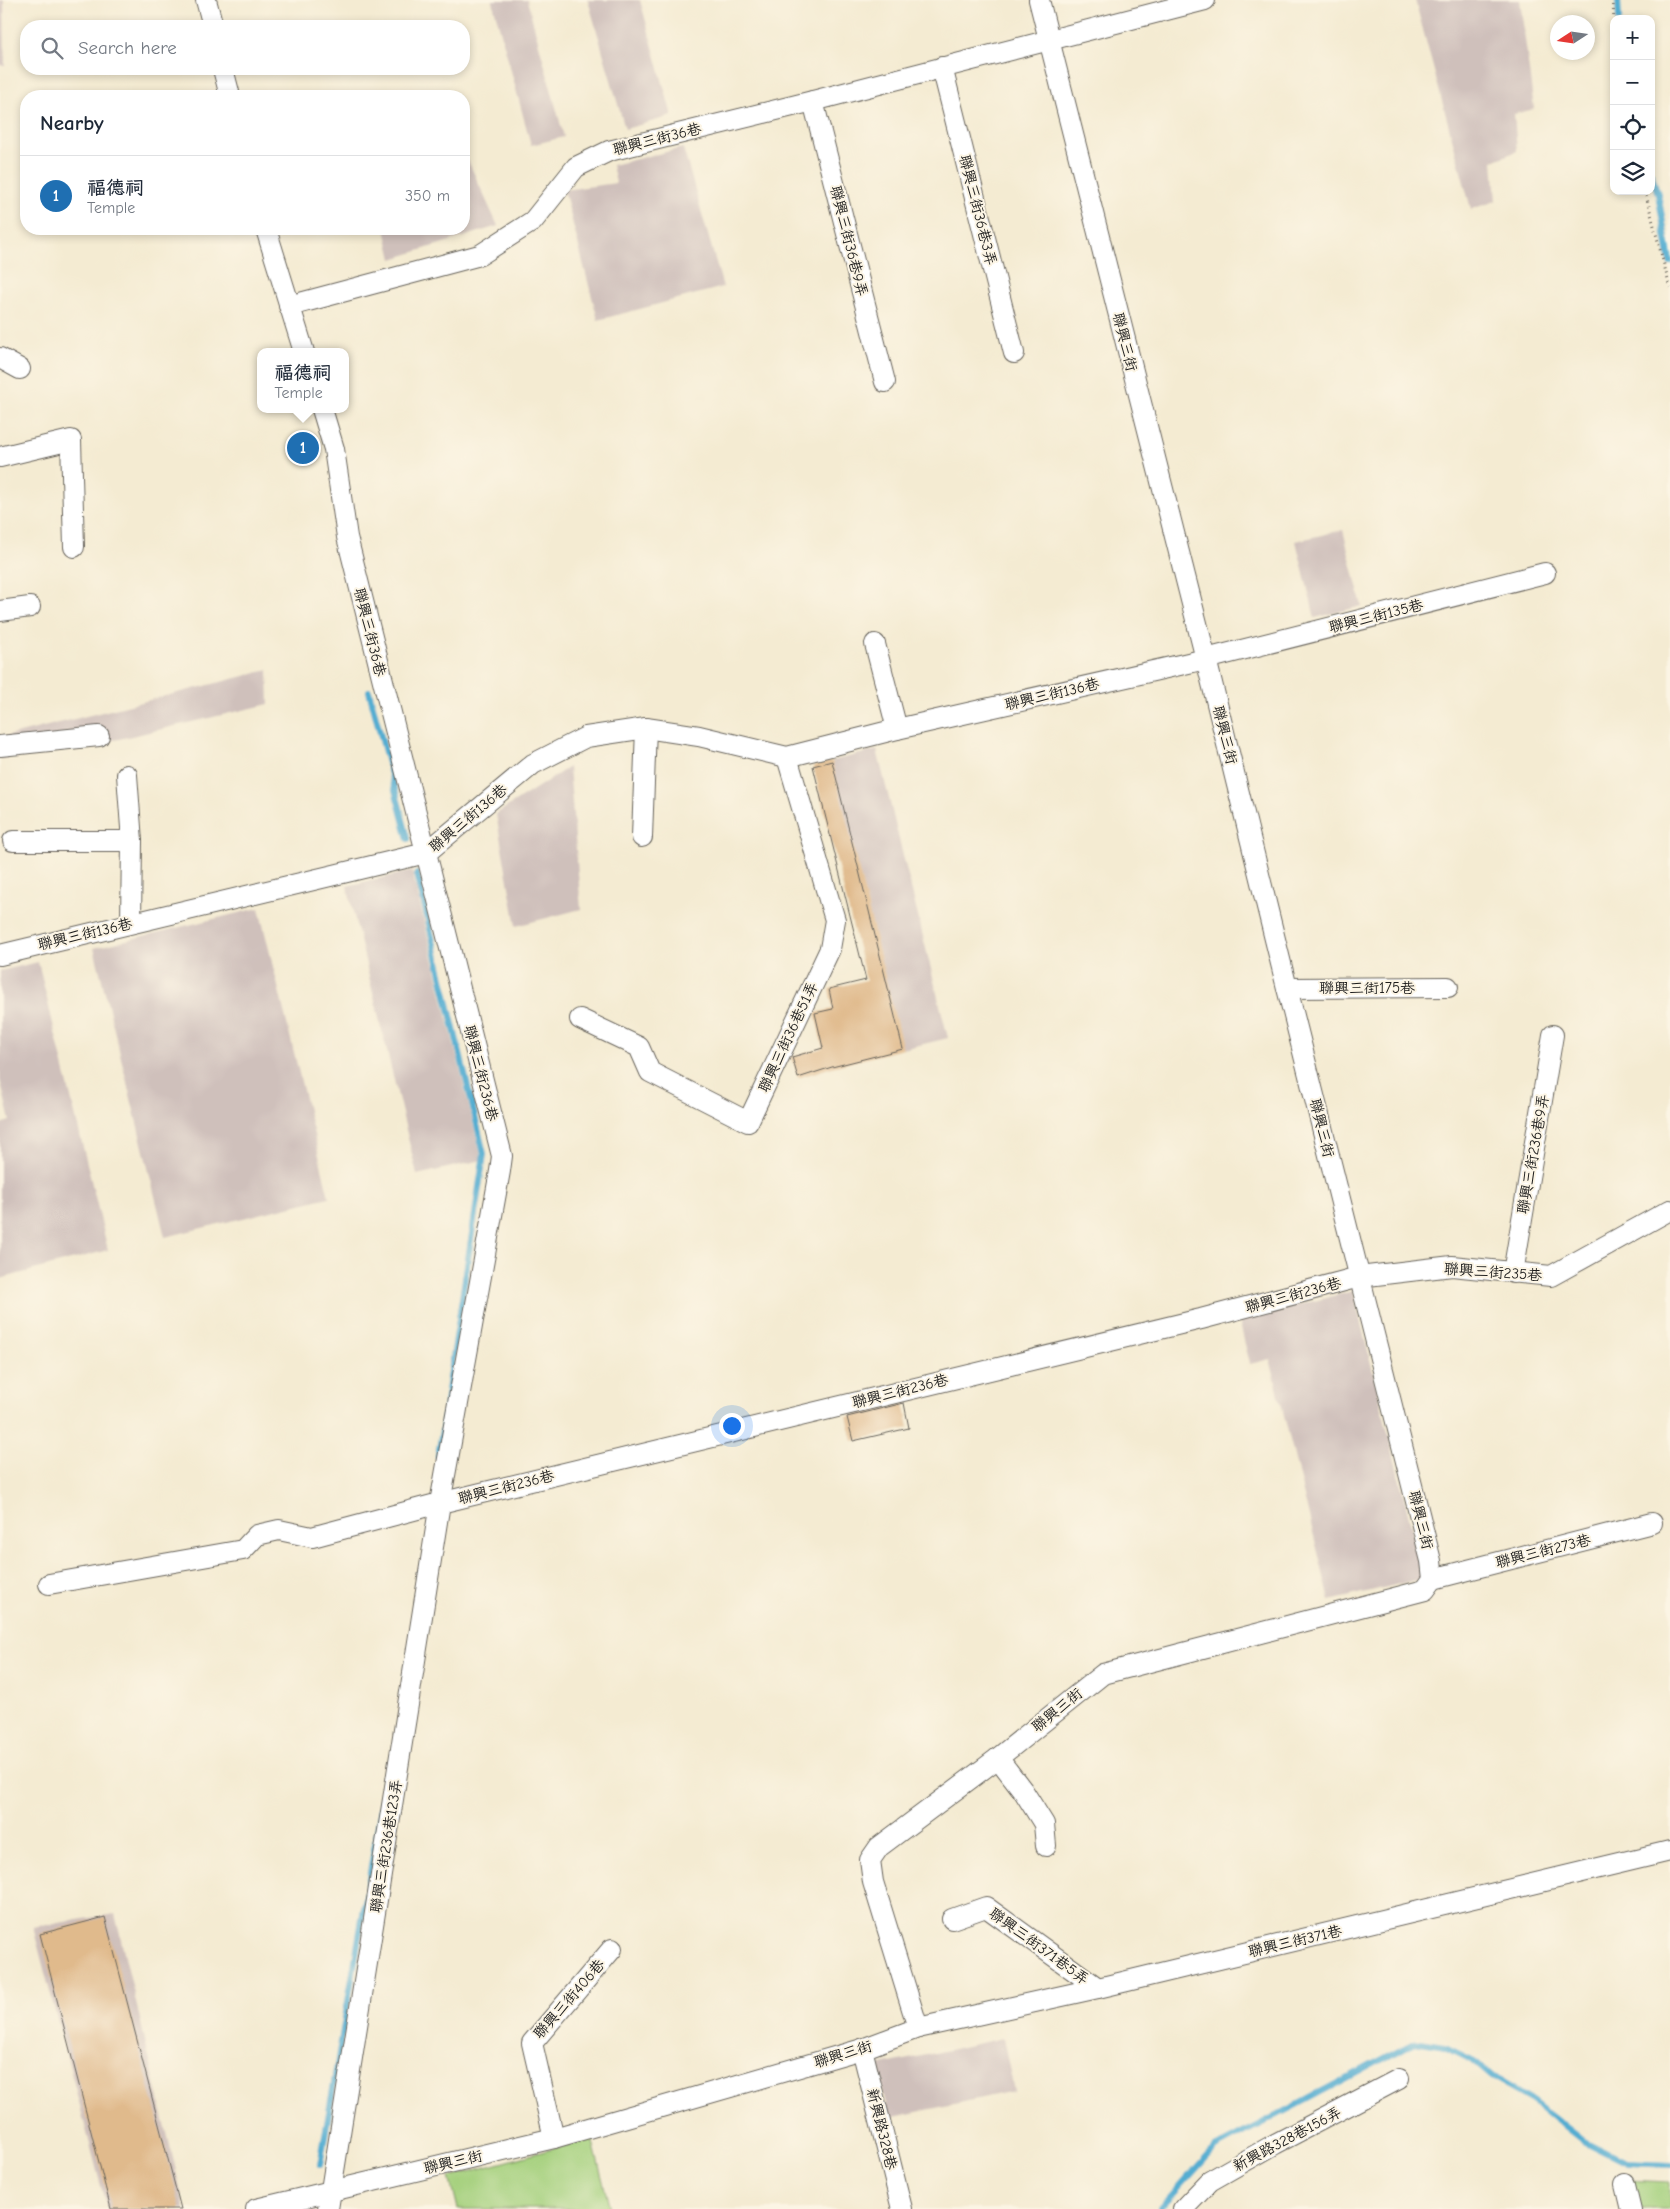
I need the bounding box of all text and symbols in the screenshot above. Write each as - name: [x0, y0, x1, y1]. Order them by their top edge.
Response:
- north arrow: [1550, 15, 1595, 60]
- map controls: [1610, 15, 1655, 195]
- button: +: [1610, 15, 1655, 60]
- search box: [20, 20, 470, 75]
- icon: search: [38, 34, 66, 62]
- text: Search here: [78, 37, 177, 59]
- button: −: [1610, 60, 1655, 105]
- button: locate: [1610, 105, 1655, 150]
- text: Nearby: [40, 111, 104, 135]
- street label: 聯興三街36巷: [611, 119, 703, 159]
- button: layers: [1610, 150, 1655, 195]
- street label: 聯興三街36巷3弄: [956, 153, 1000, 267]
- text: 福德祠: [87, 177, 144, 199]
- street label: 聯興三街36巷9弄: [827, 184, 871, 298]
- text: 1: [53, 187, 59, 205]
- text: 350 m: [405, 187, 450, 205]
- text: Temple: [87, 199, 135, 217]
- street label: 聯興三街: [1109, 311, 1141, 373]
- popup: [257, 348, 349, 413]
- text: 福德祠: [274, 362, 332, 384]
- text: Temple: [274, 384, 323, 402]
- pin: 1: [287, 429, 319, 467]
- street label: 聯興三街36巷: [350, 586, 390, 678]
- street label: 聯興三街135巷: [1327, 596, 1425, 636]
- street label: 聯興三街136巷: [1003, 674, 1101, 714]
- street label: 聯興三街: [1209, 704, 1241, 766]
- street label: 聯興三街136巷: [425, 780, 511, 856]
- street label: 聯興三街136巷: [36, 914, 134, 954]
- street label: 聯興三街36巷51弄: [755, 979, 821, 1095]
- street label: 聯興三街175巷: [1319, 979, 1415, 997]
- street label: 聯興三街236巷: [460, 1023, 502, 1123]
- street label: 聯興三街236巷9弄: [1514, 1093, 1552, 1215]
- street label: 聯興三街: [1306, 1097, 1338, 1159]
- street label: 聯興三街235巷: [1443, 1260, 1543, 1284]
- street label: 聯興三街236巷: [1243, 1274, 1343, 1316]
- street label: 聯興三街236巷: [850, 1370, 950, 1412]
- your location: [719, 1413, 745, 1439]
- street label: 聯興三街236巷: [456, 1466, 556, 1508]
- street label: 聯興三街: [1405, 1489, 1437, 1551]
- street label: 聯興三街273巷: [1494, 1530, 1592, 1572]
- street label: 聯興三街: [1028, 1684, 1086, 1736]
- street label: 聯興三街236巷123弄: [367, 1778, 405, 1914]
- street label: 聯興三街371巷5弄: [986, 1904, 1092, 1988]
- street label: 聯興三街371巷: [1246, 1921, 1344, 1961]
- street label: 聯興三街406巷: [530, 1956, 608, 2042]
- street label: 聯興三街: [812, 2037, 874, 2071]
- street label: 新興路328巷: [863, 2086, 901, 2172]
- street label: 新興路328巷156弄: [1230, 2103, 1344, 2175]
- street label: 聯興三街: [422, 2146, 484, 2178]

